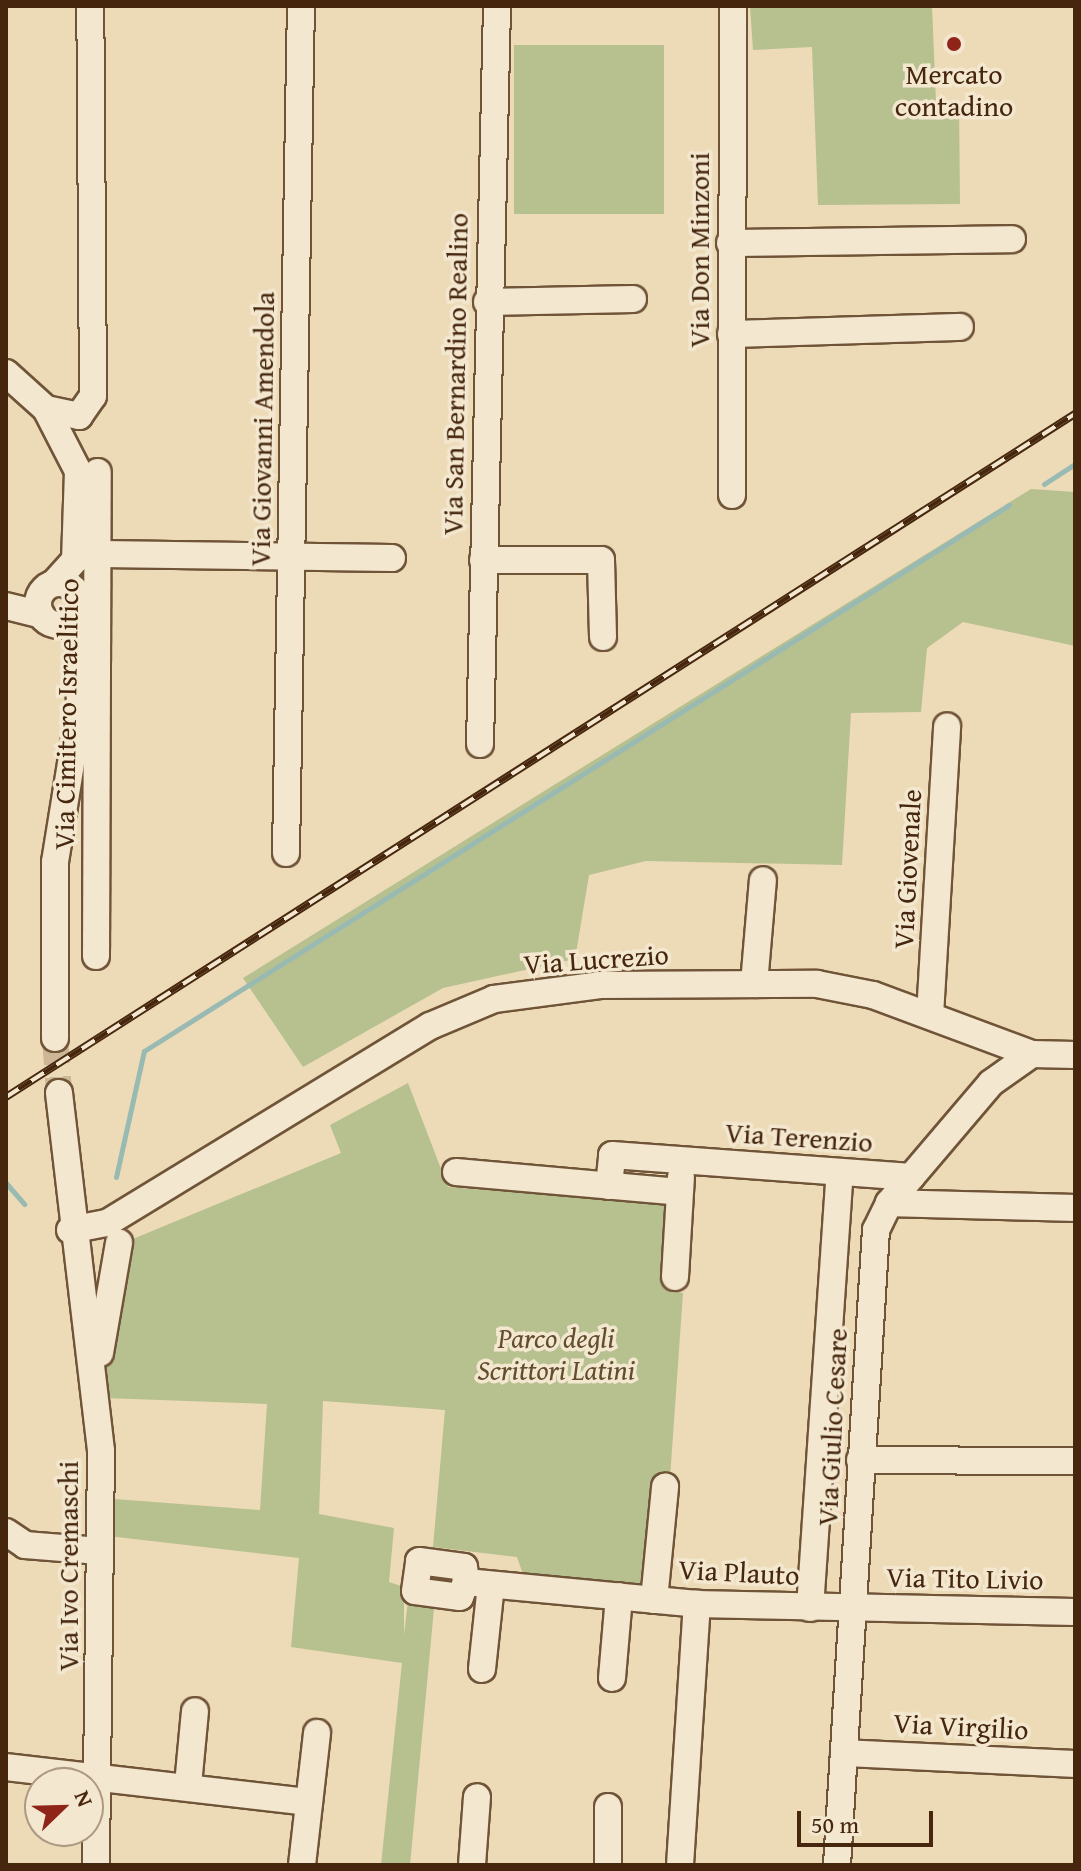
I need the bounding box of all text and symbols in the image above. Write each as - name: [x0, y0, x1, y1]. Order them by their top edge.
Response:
- marker: Mercato contadino: [945, 35, 963, 53]
- place label: Mercato contadino: [895, 57, 1013, 123]
- street label: Via Don Minzoni: [682, 152, 716, 348]
- street label: Via San Bernardino Realino: [435, 213, 475, 535]
- street label: Via Giovanni Amendola: [243, 291, 281, 567]
- street label: Via Cimitero Israelitico: [47, 578, 85, 850]
- street label: Via Giovenale: [886, 788, 928, 950]
- street label: Via Lucrezio: [522, 937, 670, 981]
- street label: Via Terenzio: [724, 1115, 874, 1159]
- park label: Parco degli Scrittori Latini: [477, 1321, 635, 1387]
- street label: Via Giulio Cesare: [810, 1327, 854, 1527]
- street label: Via Ivo Cremaschi: [51, 1461, 85, 1671]
- street label: Via Plauto: [678, 1552, 800, 1592]
- street label: Via Tito Livio: [886, 1560, 1044, 1596]
- street label: Via Virgilio: [893, 1706, 1029, 1746]
- north arrow: [24, 1767, 104, 1847]
- text: N: [67, 1785, 102, 1811]
- scale bar: [801, 1795, 937, 1845]
- text: 50 m: [811, 1807, 859, 1842]

